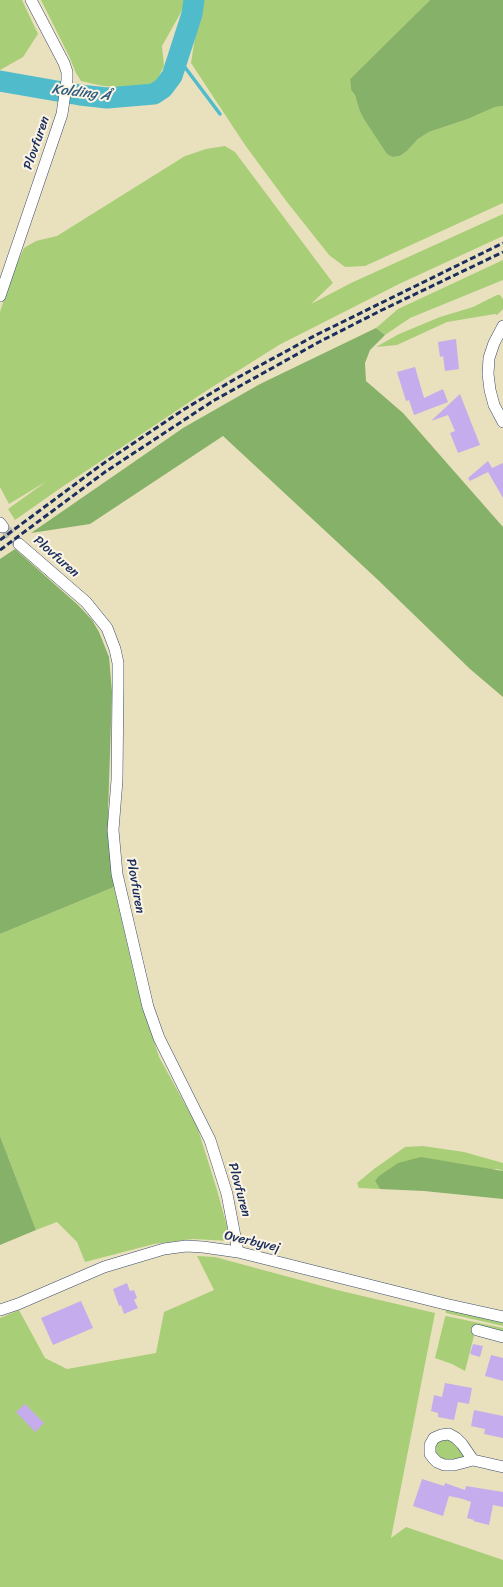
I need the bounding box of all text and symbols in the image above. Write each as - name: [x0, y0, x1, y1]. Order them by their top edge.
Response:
- water label: Kolding Å: [51, 81, 111, 105]
- street label: Plovfuren: [21, 114, 53, 172]
- street label: Plovfuren: [30, 533, 82, 581]
- street label: Plovfuren: [123, 857, 147, 915]
- street label: Plovfuren: [224, 1161, 254, 1219]
- street label: Overbyvej: [223, 1228, 281, 1256]

